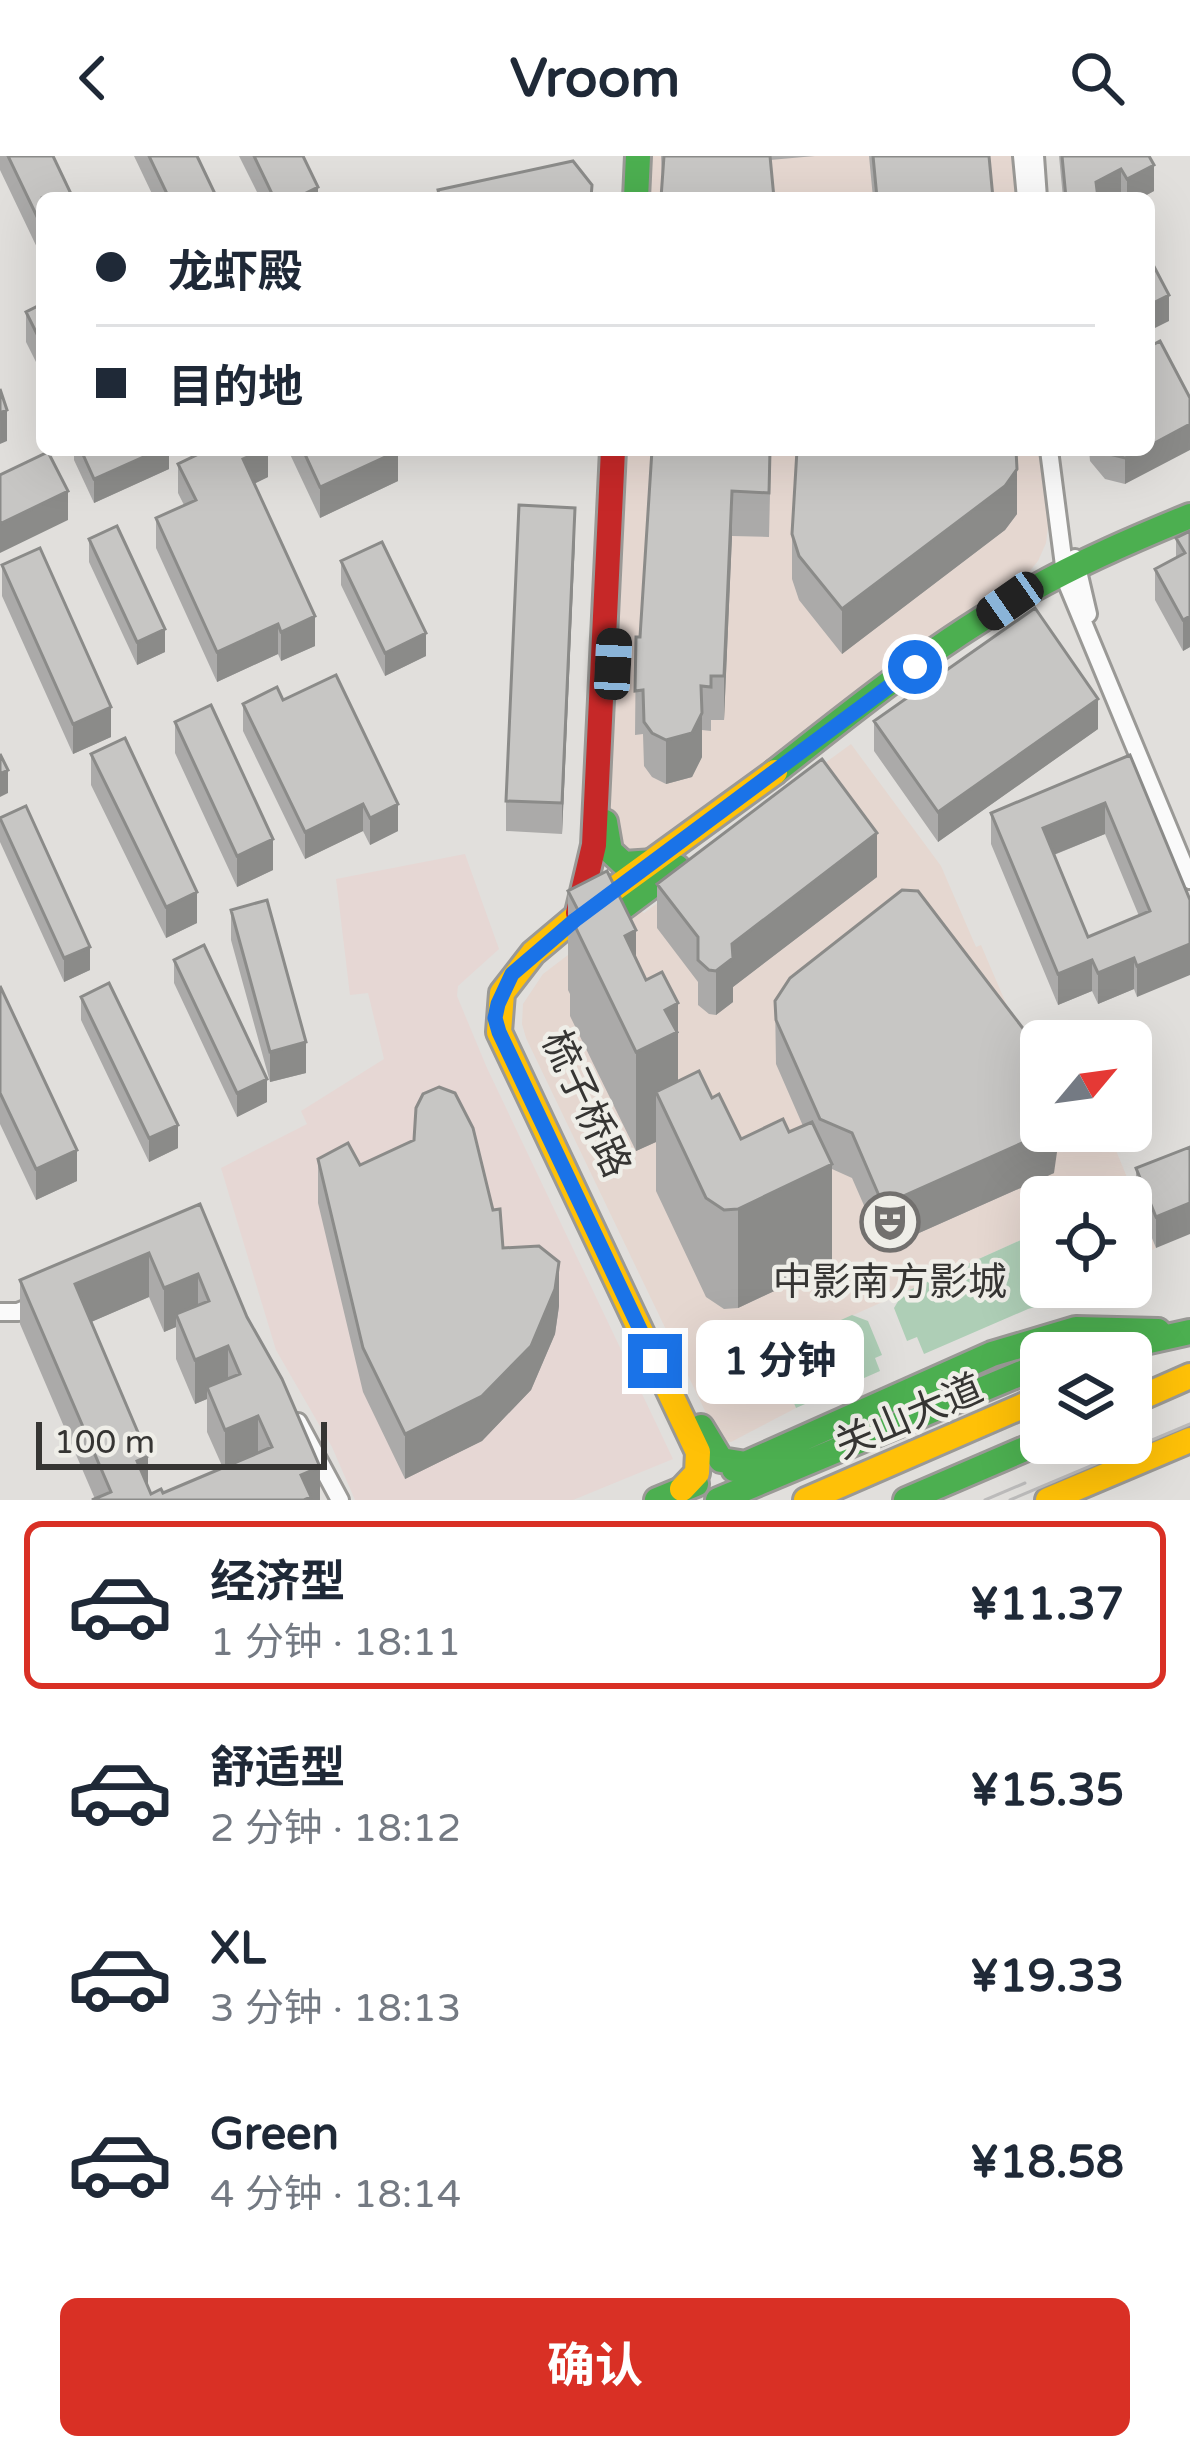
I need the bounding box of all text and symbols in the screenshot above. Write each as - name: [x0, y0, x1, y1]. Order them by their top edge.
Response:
- icon: back: [60, 45, 126, 111]
- icon: search: [1064, 45, 1130, 111]
- text: Vroom: [510, 46, 680, 111]
- text: 龙虾殿: [168, 246, 303, 300]
- text: 目的地: [168, 361, 303, 415]
- car: [970, 566, 1050, 636]
- car: [593, 627, 633, 701]
- route start: [888, 640, 942, 694]
- north arrow: [1020, 1020, 1152, 1152]
- map controls: [1020, 1020, 1152, 1464]
- street label: 梳子桥路: [532, 1023, 640, 1185]
- button: locate: [1020, 1176, 1152, 1308]
- theatre icon: 中影南方影城: [859, 1191, 921, 1253]
- place label: 中影南方影城: [773, 1259, 1007, 1306]
- callout: 1 分钟: [697, 1319, 865, 1403]
- button: layers: [1020, 1332, 1152, 1464]
- route end: [628, 1334, 682, 1388]
- text: 1 分钟: [724, 1338, 836, 1385]
- street label: 关山大道: [828, 1365, 990, 1469]
- scale bar: [36, 1416, 327, 1469]
- text: 100 m: [54, 1423, 155, 1462]
- icon: car: [66, 1551, 174, 1659]
- text: 经济型: [210, 1556, 345, 1610]
- text: ¥11.37: [970, 1578, 1124, 1632]
- text: 1 分钟 · 18:11: [210, 1619, 461, 1666]
- icon: car: [66, 1737, 174, 1845]
- text: 舒适型: [210, 1742, 345, 1796]
- text: ¥15.35: [970, 1764, 1124, 1818]
- text: 2 分钟 · 18:12: [210, 1805, 461, 1852]
- text: XL: [210, 1922, 266, 1976]
- icon: car: [66, 1923, 174, 2031]
- text: ¥19.33: [970, 1950, 1124, 2004]
- text: 3 分钟 · 18:13: [210, 1985, 461, 2032]
- text: Green: [210, 2108, 339, 2162]
- icon: car: [66, 2109, 174, 2217]
- text: ¥18.58: [970, 2136, 1124, 2190]
- text: 4 分钟 · 18:14: [210, 2171, 461, 2218]
- button: 确认: [60, 2298, 1130, 2436]

